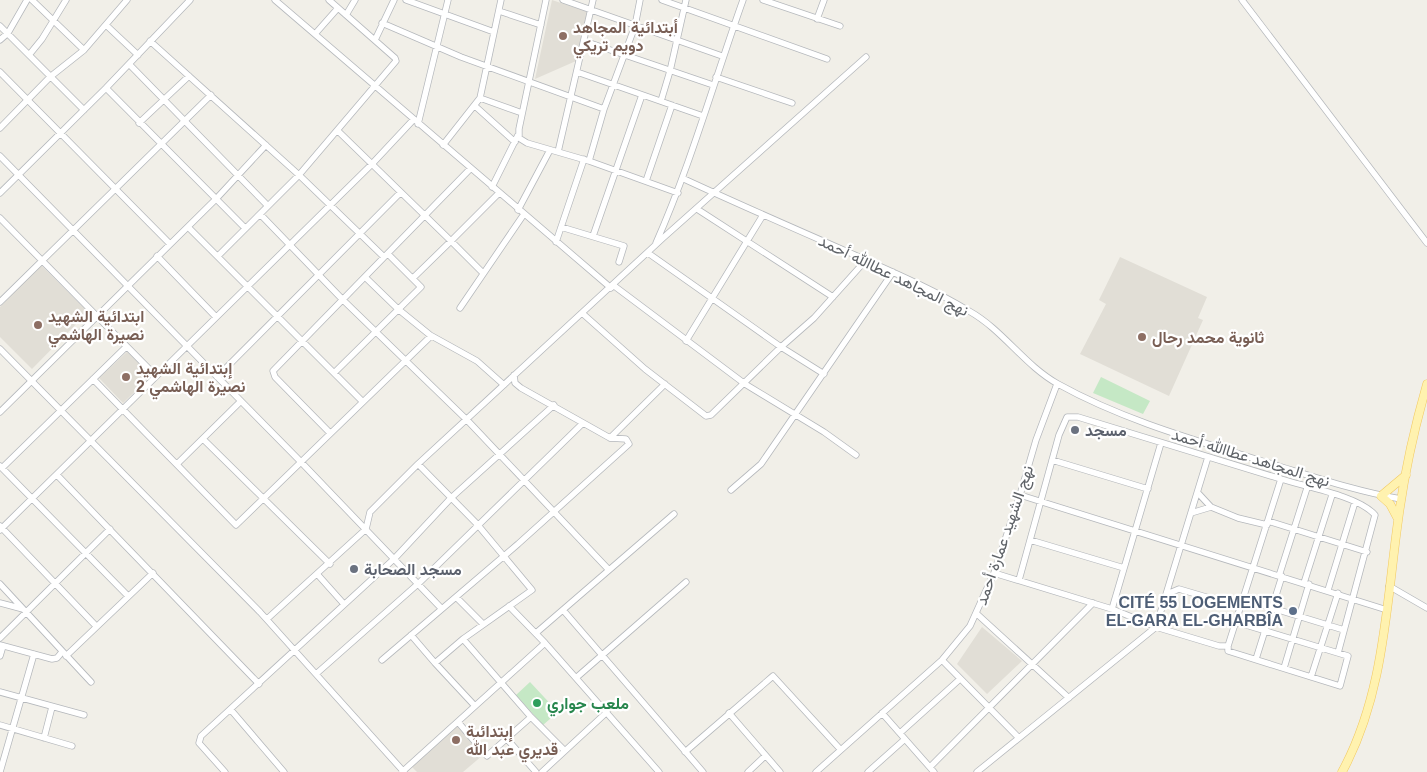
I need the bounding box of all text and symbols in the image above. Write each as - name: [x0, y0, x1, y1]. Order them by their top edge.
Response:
- place label: أبتدائية المجاهد دويم تريكي: [573, 19, 678, 59]
- marker: أبتدائية المجاهد دويم تريكي: [557, 30, 569, 42]
- street label: نهج المجاهد عطاالله أحمد: [815, 231, 972, 322]
- place label: ابتدائية الشهيد نصيرة الهاشمي: [48, 308, 144, 348]
- marker: ابتدائية الشهيد نصيرة الهاشمي: [32, 319, 44, 331]
- place label: ثانوية محمد رحال: [1152, 329, 1264, 348]
- marker: ثانوية محمد رحال: [1136, 331, 1148, 343]
- place label: إبتدائية الشهيد نصيرة الهاشمي 2: [136, 360, 246, 400]
- marker: إبتدائية الشهيد نصيرة الهاشمي 2: [120, 371, 132, 383]
- place label: مسجد: [1085, 422, 1127, 440]
- marker: مسجد: [1069, 424, 1081, 436]
- street label: نهج المجاهد عطاالله أحمد: [1169, 424, 1332, 493]
- street label: نهج الشهيد عمارة أحمد: [973, 463, 1039, 608]
- place label: مسجد الصحابة: [364, 561, 462, 579]
- marker: مسجد الصحابة: [348, 563, 360, 575]
- place label: CITÉ 55 LOGEMENTS EL-GARA EL-GHARBÎA: [1106, 593, 1283, 629]
- marker: CITÉ 55 LOGEMENTS EL-GARA EL-GHARBÎA: [1287, 605, 1299, 617]
- place label: ملعب جواري: [547, 695, 629, 717]
- marker: ملعب جواري: [531, 697, 543, 709]
- place label: إبتدائية قديري عبد الله: [466, 723, 558, 763]
- marker: إبتدائية قديري عبد الله: [450, 734, 462, 746]

